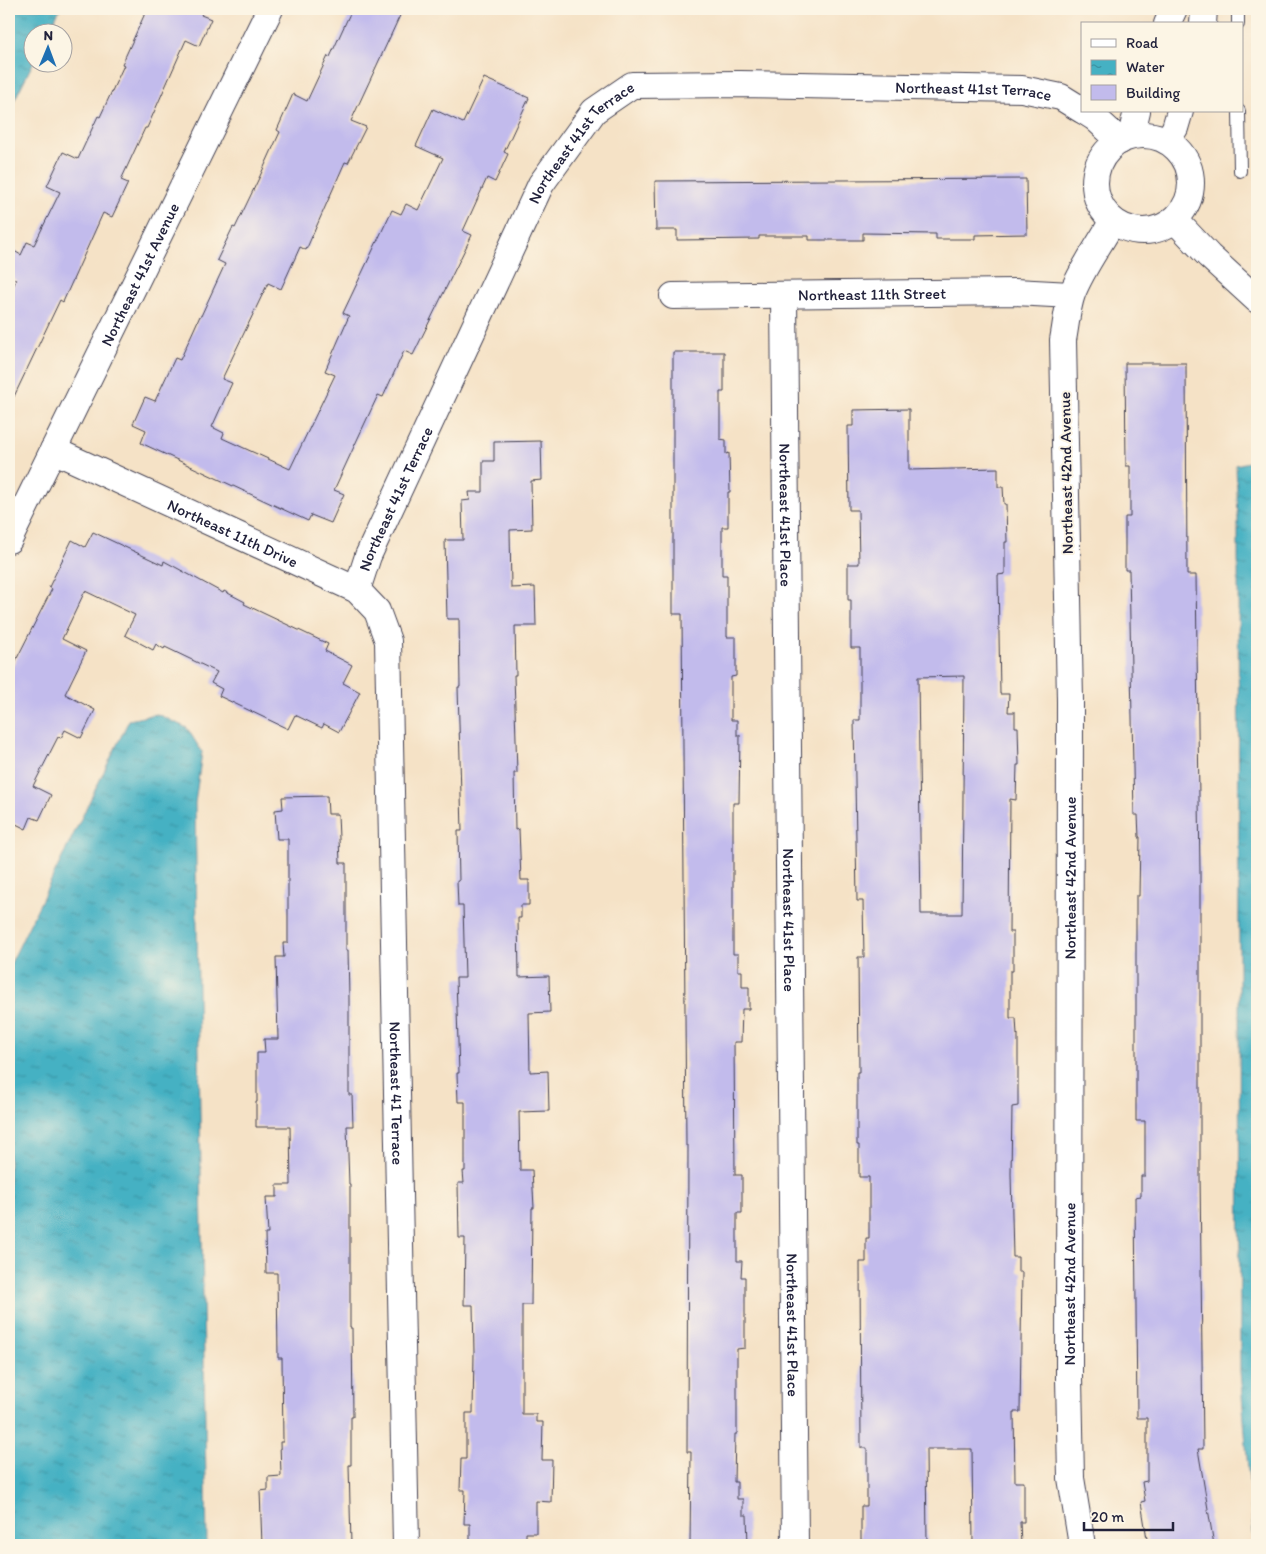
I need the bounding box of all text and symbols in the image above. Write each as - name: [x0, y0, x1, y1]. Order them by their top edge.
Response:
- north arrow: [22, 22, 72, 72]
- legend: [1081, 22, 1244, 112]
- text: N: [43, 27, 53, 44]
- text: Road: [1126, 34, 1159, 52]
- text: Water: [1126, 58, 1165, 76]
- street label: Northeast 41st Terrace: [524, 77, 638, 207]
- street label: Northeast 41st Terrace: [895, 77, 1054, 104]
- text: Building: [1126, 84, 1180, 102]
- street label: Northeast 41st Avenue: [96, 199, 183, 349]
- street label: Northeast 11th Street: [798, 283, 946, 304]
- street label: Northeast 42nd Avenue: [1055, 391, 1077, 555]
- street label: Northeast 41st Terrace: [354, 423, 437, 573]
- street label: Northeast 41st Place: [776, 443, 796, 587]
- street label: Northeast 11th Drive: [165, 495, 301, 571]
- street label: Northeast 42nd Avenue: [1060, 796, 1079, 959]
- street label: Northeast 41st Place: [779, 848, 800, 992]
- street label: Northeast 41 Terrace: [386, 1021, 408, 1166]
- street label: Northeast 42nd Avenue: [1060, 1202, 1079, 1365]
- street label: Northeast 41st Place: [783, 1253, 803, 1397]
- scale bar: [1084, 1499, 1172, 1531]
- text: 20 m: [1091, 1508, 1125, 1526]

